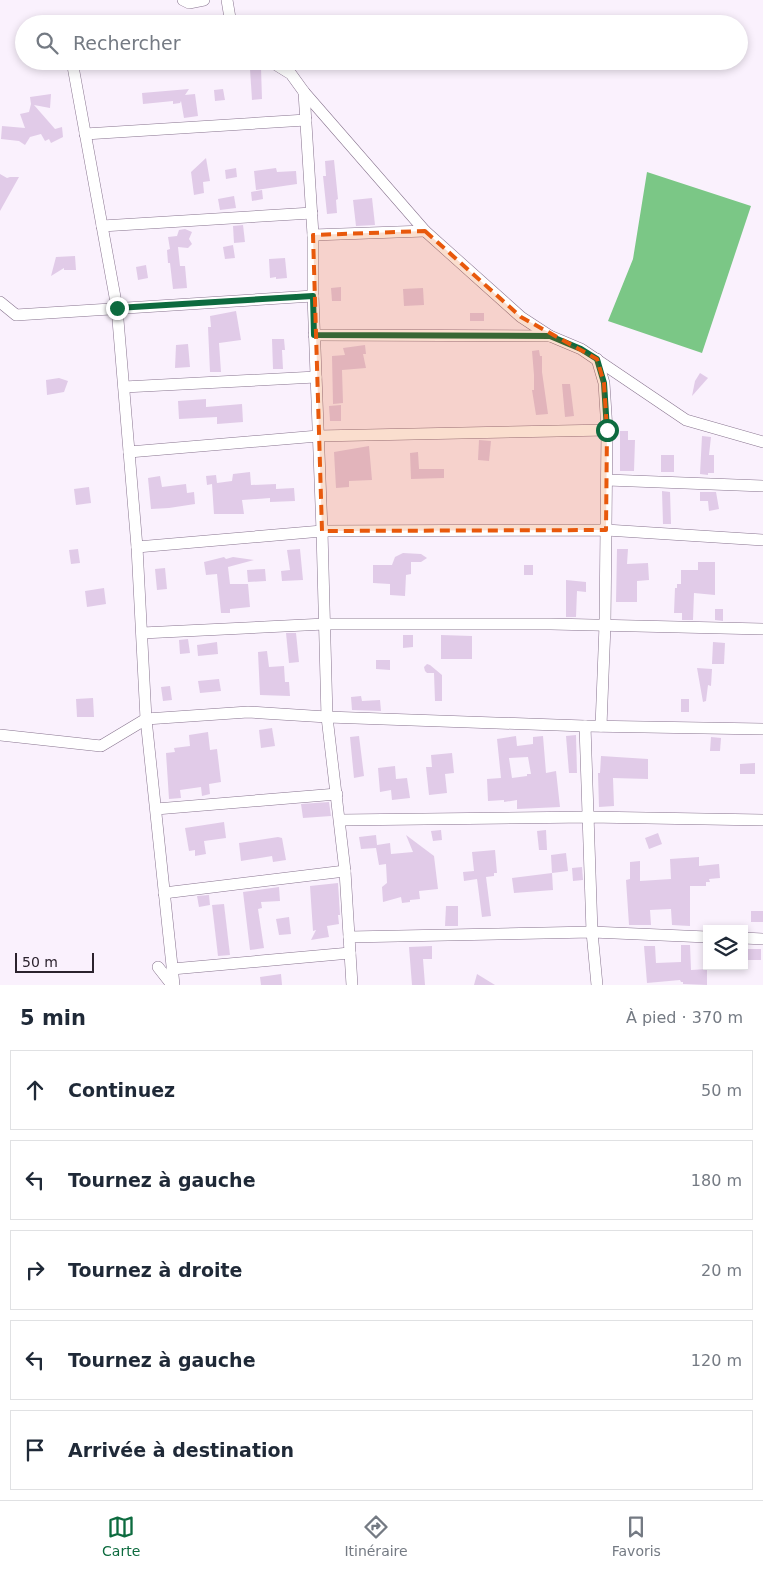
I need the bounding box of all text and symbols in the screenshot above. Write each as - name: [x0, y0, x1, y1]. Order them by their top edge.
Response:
- search box: [15, 15, 748, 70]
- icon: search: [33, 29, 61, 57]
- text: Rechercher: [73, 32, 181, 54]
- route end: [106, 297, 129, 320]
- route start: [596, 419, 619, 442]
- map controls: [703, 925, 748, 970]
- button: layers: [703, 925, 748, 970]
- scale bar: [15, 950, 94, 973]
- text: 50 m: [22, 954, 58, 970]
- text: 5 min: [20, 1006, 86, 1030]
- text: À pied · 370 m: [626, 1008, 743, 1027]
- icon: ahead: [21, 1076, 49, 1104]
- text: Continuez: [68, 1079, 175, 1101]
- text: 50 m: [701, 1081, 742, 1100]
- icon: left: [21, 1166, 49, 1194]
- text: Tournez à gauche: [68, 1169, 256, 1191]
- text: 180 m: [691, 1171, 742, 1190]
- icon: right: [21, 1256, 49, 1284]
- text: Tournez à droite: [68, 1259, 242, 1281]
- text: 20 m: [701, 1261, 742, 1280]
- icon: left: [21, 1346, 49, 1374]
- text: Tournez à gauche: [68, 1349, 256, 1371]
- text: 120 m: [691, 1351, 742, 1370]
- icon: arrive: [21, 1436, 49, 1464]
- text: Arrivée à destination: [68, 1439, 294, 1461]
- tab: Carte: [102, 1513, 140, 1559]
- tab: Itinéraire: [344, 1513, 408, 1559]
- tab: Favoris: [612, 1513, 661, 1559]

